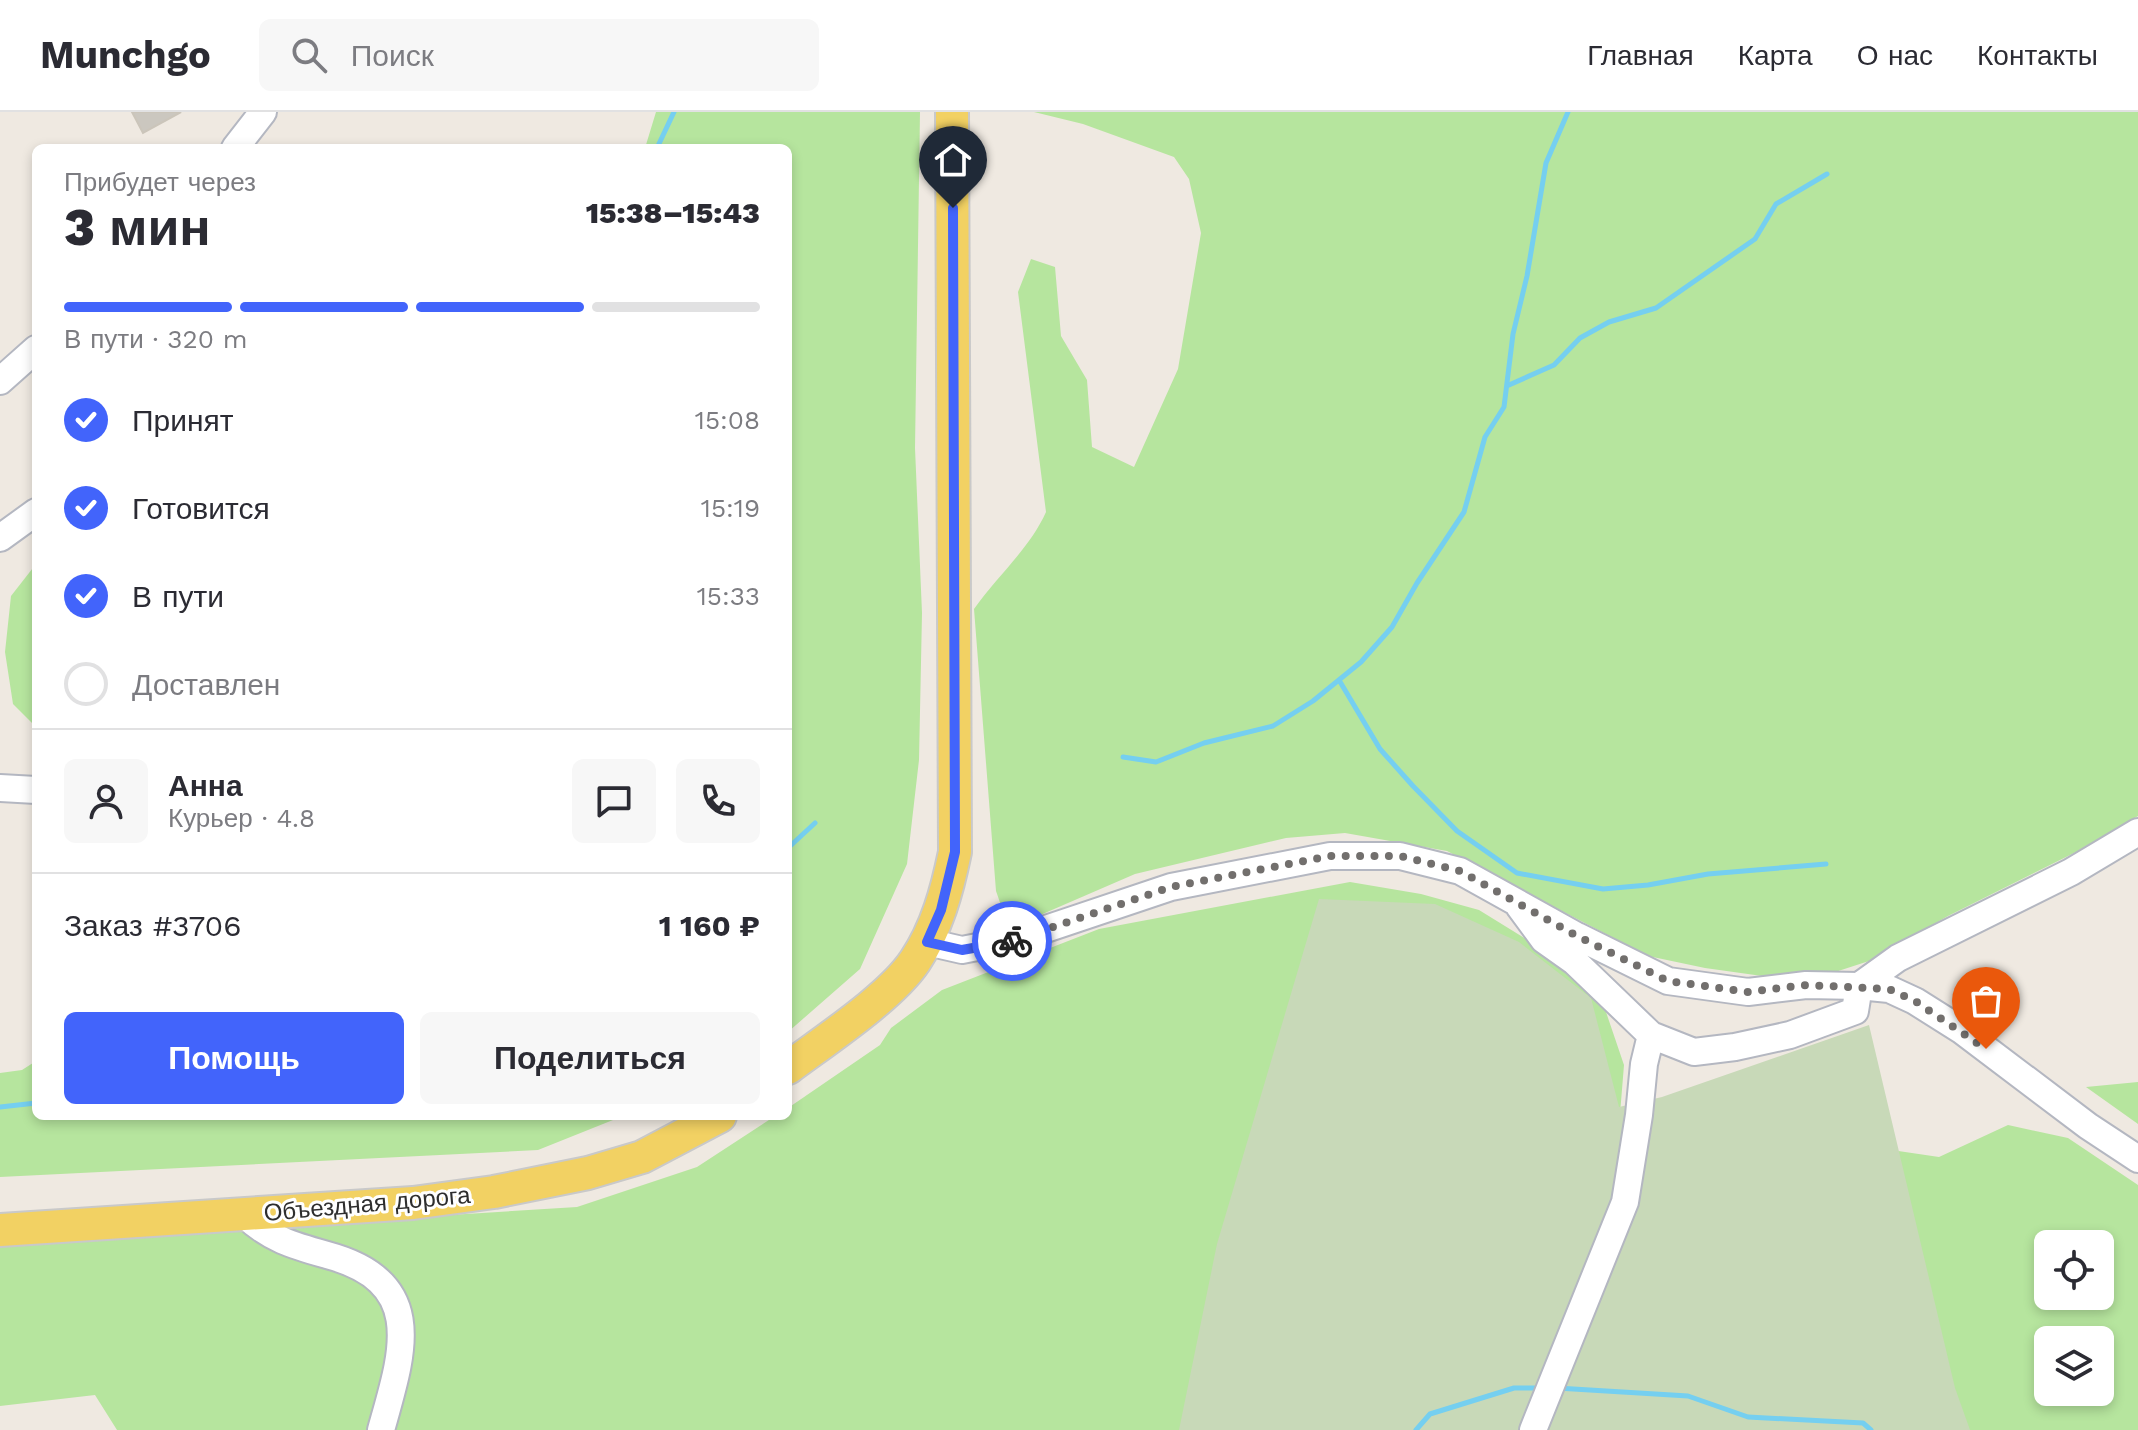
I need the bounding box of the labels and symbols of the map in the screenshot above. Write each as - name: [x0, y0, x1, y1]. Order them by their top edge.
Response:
- pin: [919, 126, 987, 208]
- courier: [972, 901, 1052, 981]
- pin: [1952, 967, 2020, 1049]
- street label: Объездная дорога: [263, 1181, 472, 1227]

